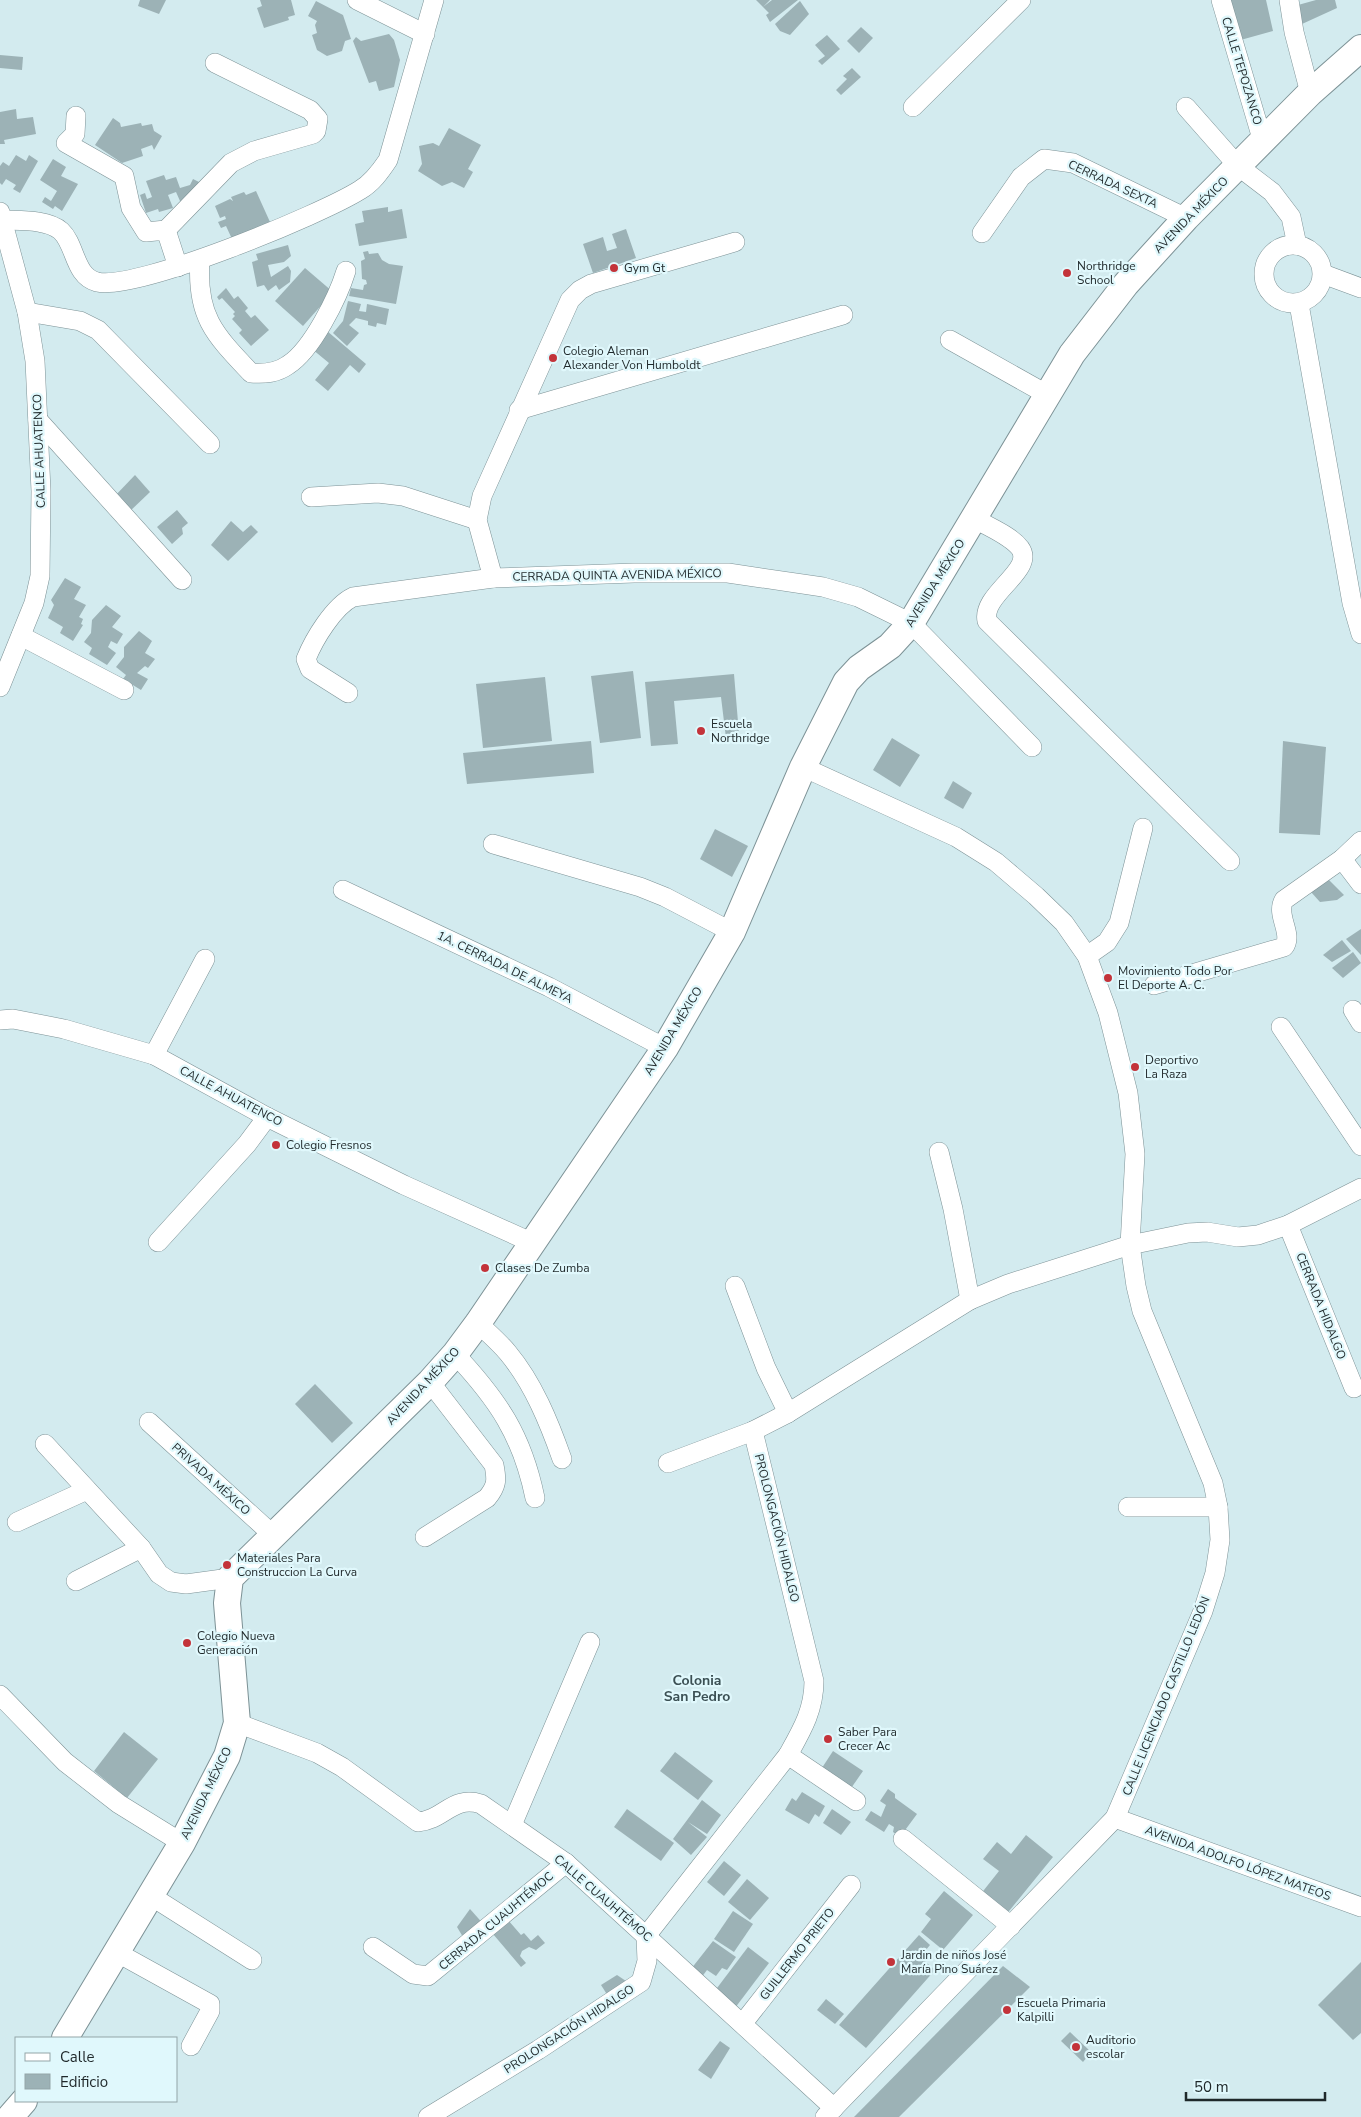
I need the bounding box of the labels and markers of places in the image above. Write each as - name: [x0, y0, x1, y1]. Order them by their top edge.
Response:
- place label: Northridge School: [1077, 258, 1136, 288]
- place label: Gym Gt: [624, 260, 666, 276]
- marker: Gym Gt: [608, 262, 620, 274]
- marker: Northridge School: [1061, 267, 1073, 279]
- place label: Colegio Aleman Alexander Von Humboldt: [563, 343, 701, 373]
- marker: Colegio Aleman Alexander Von Humboldt: [547, 352, 559, 364]
- place label: Escuela Northridge: [711, 716, 770, 746]
- marker: Escuela Northridge: [695, 725, 707, 737]
- place label: Movimiento Todo Por El Deporte A. C.: [1118, 963, 1233, 993]
- marker: Movimiento Todo Por El Deporte A. C.: [1102, 972, 1114, 984]
- place label: Deportivo La Raza: [1145, 1052, 1199, 1082]
- marker: Deportivo La Raza: [1129, 1061, 1141, 1073]
- place label: Colegio Fresnos: [286, 1137, 372, 1153]
- marker: Colegio Fresnos: [270, 1139, 282, 1151]
- place label: Clases De Zumba: [495, 1260, 590, 1276]
- marker: Clases De Zumba: [479, 1262, 491, 1274]
- place label: Materiales Para Construccion La Curva: [237, 1550, 357, 1580]
- marker: Materiales Para Construccion La Curva: [221, 1559, 233, 1571]
- place label: Colegio Nueva Generación: [197, 1628, 275, 1658]
- marker: Colegio Nueva Generación: [181, 1637, 193, 1649]
- place label: Saber Para Crecer Ac: [838, 1724, 897, 1754]
- marker: Saber Para Crecer Ac: [822, 1733, 834, 1745]
- place label: Jardin de niños José María Pino Suárez: [900, 1947, 1006, 1977]
- marker: Jardin de niños José María Pino Suárez: [885, 1956, 897, 1968]
- place label: Escuela Primaria Kalpilli: [1017, 1995, 1106, 2025]
- marker: Escuela Primaria Kalpilli: [1001, 2004, 1013, 2016]
- place label: Auditorio escolar: [1086, 2032, 1136, 2062]
- marker: Auditorio escolar: [1070, 2041, 1082, 2053]

